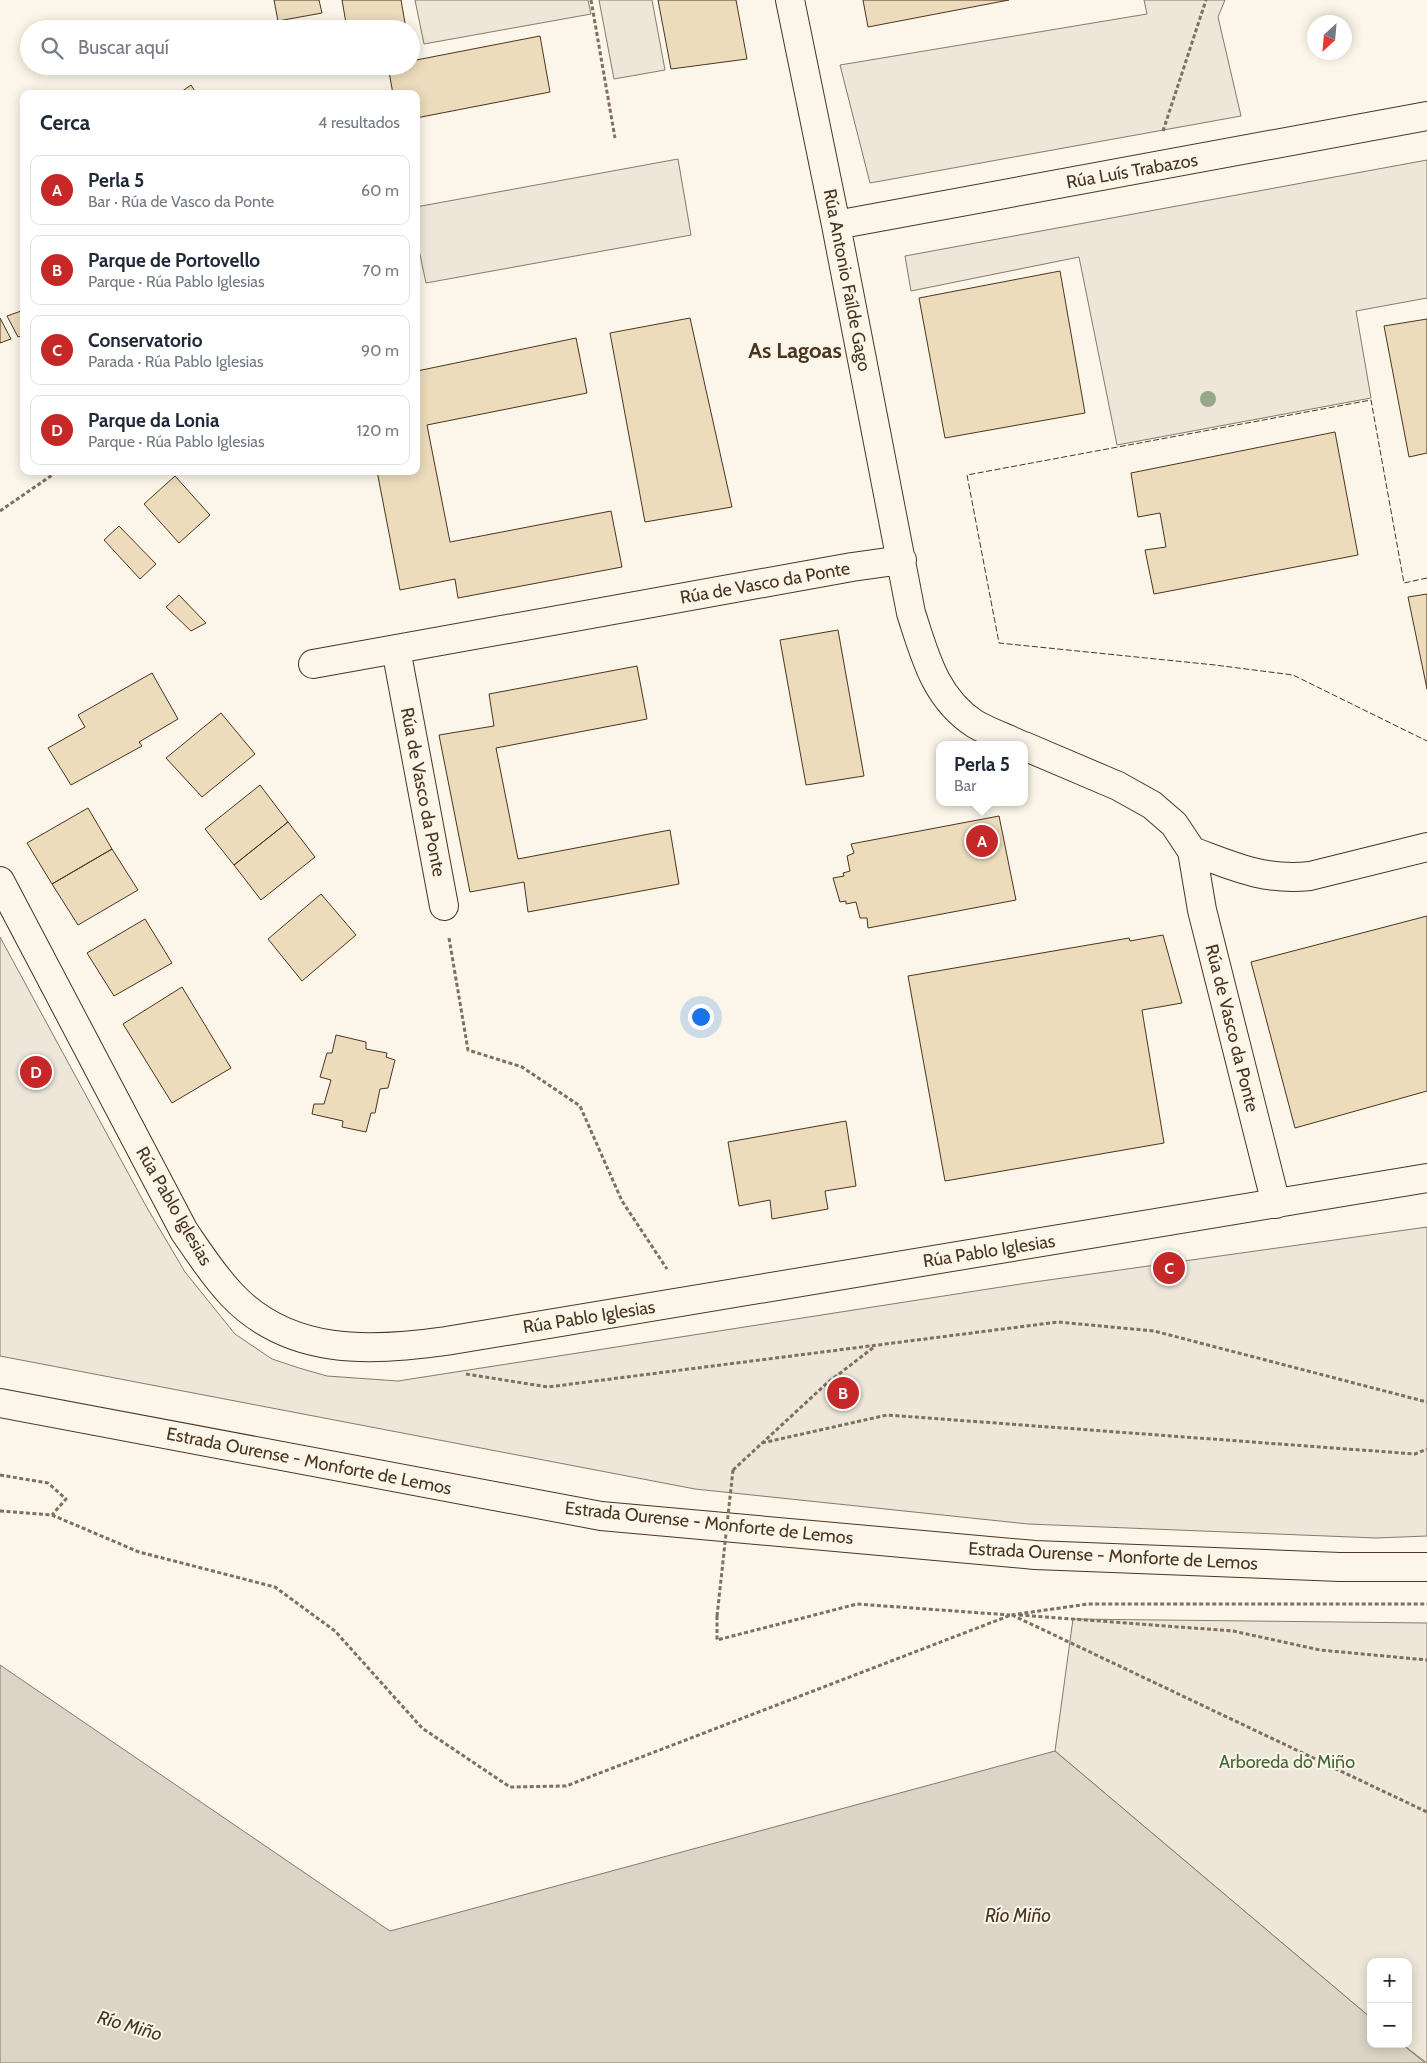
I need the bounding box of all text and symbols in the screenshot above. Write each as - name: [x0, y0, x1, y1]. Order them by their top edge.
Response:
- north arrow: [1307, 15, 1352, 60]
- search box: [20, 20, 420, 75]
- icon: search: [38, 34, 66, 62]
- text: Buscar aquí: [78, 36, 169, 59]
- text: Cerca: [40, 110, 90, 135]
- text: 4 resultados: [318, 113, 400, 132]
- street label: Rúa Luís Trabazos: [1065, 149, 1199, 193]
- text: Perla 5: [88, 169, 144, 192]
- text: A: [52, 181, 62, 200]
- text: 60 m: [361, 181, 399, 200]
- street label: Rúa Antonio Faílde Gago: [819, 187, 875, 373]
- text: Bar · Rúa de Vasco da Ponte: [88, 192, 274, 211]
- text: Parque de Portovello: [88, 249, 260, 272]
- text: B: [52, 261, 62, 280]
- text: 70 m: [362, 261, 399, 280]
- text: Parque · Rúa Pablo Iglesias: [88, 272, 265, 291]
- text: Conservatorio: [88, 329, 202, 352]
- district label: As Lagoas: [748, 337, 842, 364]
- text: C: [52, 341, 62, 360]
- text: 90 m: [361, 341, 399, 360]
- text: Parada · Rúa Pablo Iglesias: [88, 352, 264, 371]
- text: Parque da Lonia: [88, 409, 219, 432]
- text: D: [51, 421, 63, 440]
- text: 120 m: [357, 421, 399, 440]
- text: Parque · Rúa Pablo Iglesias: [88, 432, 265, 451]
- street label: Rúa de Vasco da Ponte: [678, 557, 852, 609]
- street label: Rúa de Vasco da Ponte: [396, 705, 450, 879]
- popup: [936, 741, 1028, 806]
- text: Perla 5: [954, 753, 1010, 776]
- text: Bar: [954, 776, 976, 795]
- pin: A: [966, 822, 998, 860]
- street label: Rúa de Vasco da Ponte: [1201, 942, 1263, 1114]
- your location: [688, 1004, 714, 1030]
- pin: D: [20, 1053, 52, 1091]
- street label: Rúa Pablo Iglesias: [131, 1143, 217, 1269]
- street label: Rúa Pablo Iglesias: [921, 1230, 1057, 1272]
- pin: C: [1153, 1249, 1185, 1287]
- street label: Rúa Pablo Iglesias: [521, 1296, 657, 1338]
- pin: B: [827, 1374, 859, 1412]
- street label: Estrada Ourense - Monforte de Lemos: [165, 1423, 453, 1499]
- street label: Estrada Ourense - Monforte de Lemos: [564, 1497, 854, 1549]
- street label: Estrada Ourense - Monforte de Lemos: [968, 1537, 1258, 1575]
- park label: Arboreda do Miño: [1219, 1751, 1355, 1773]
- water label: Río Miño: [985, 1904, 1051, 1927]
- map controls: [1367, 1958, 1412, 2048]
- button: +: [1367, 1958, 1412, 2003]
- button: −: [1367, 2003, 1412, 2048]
- water label: Río Miño: [95, 2005, 165, 2046]

